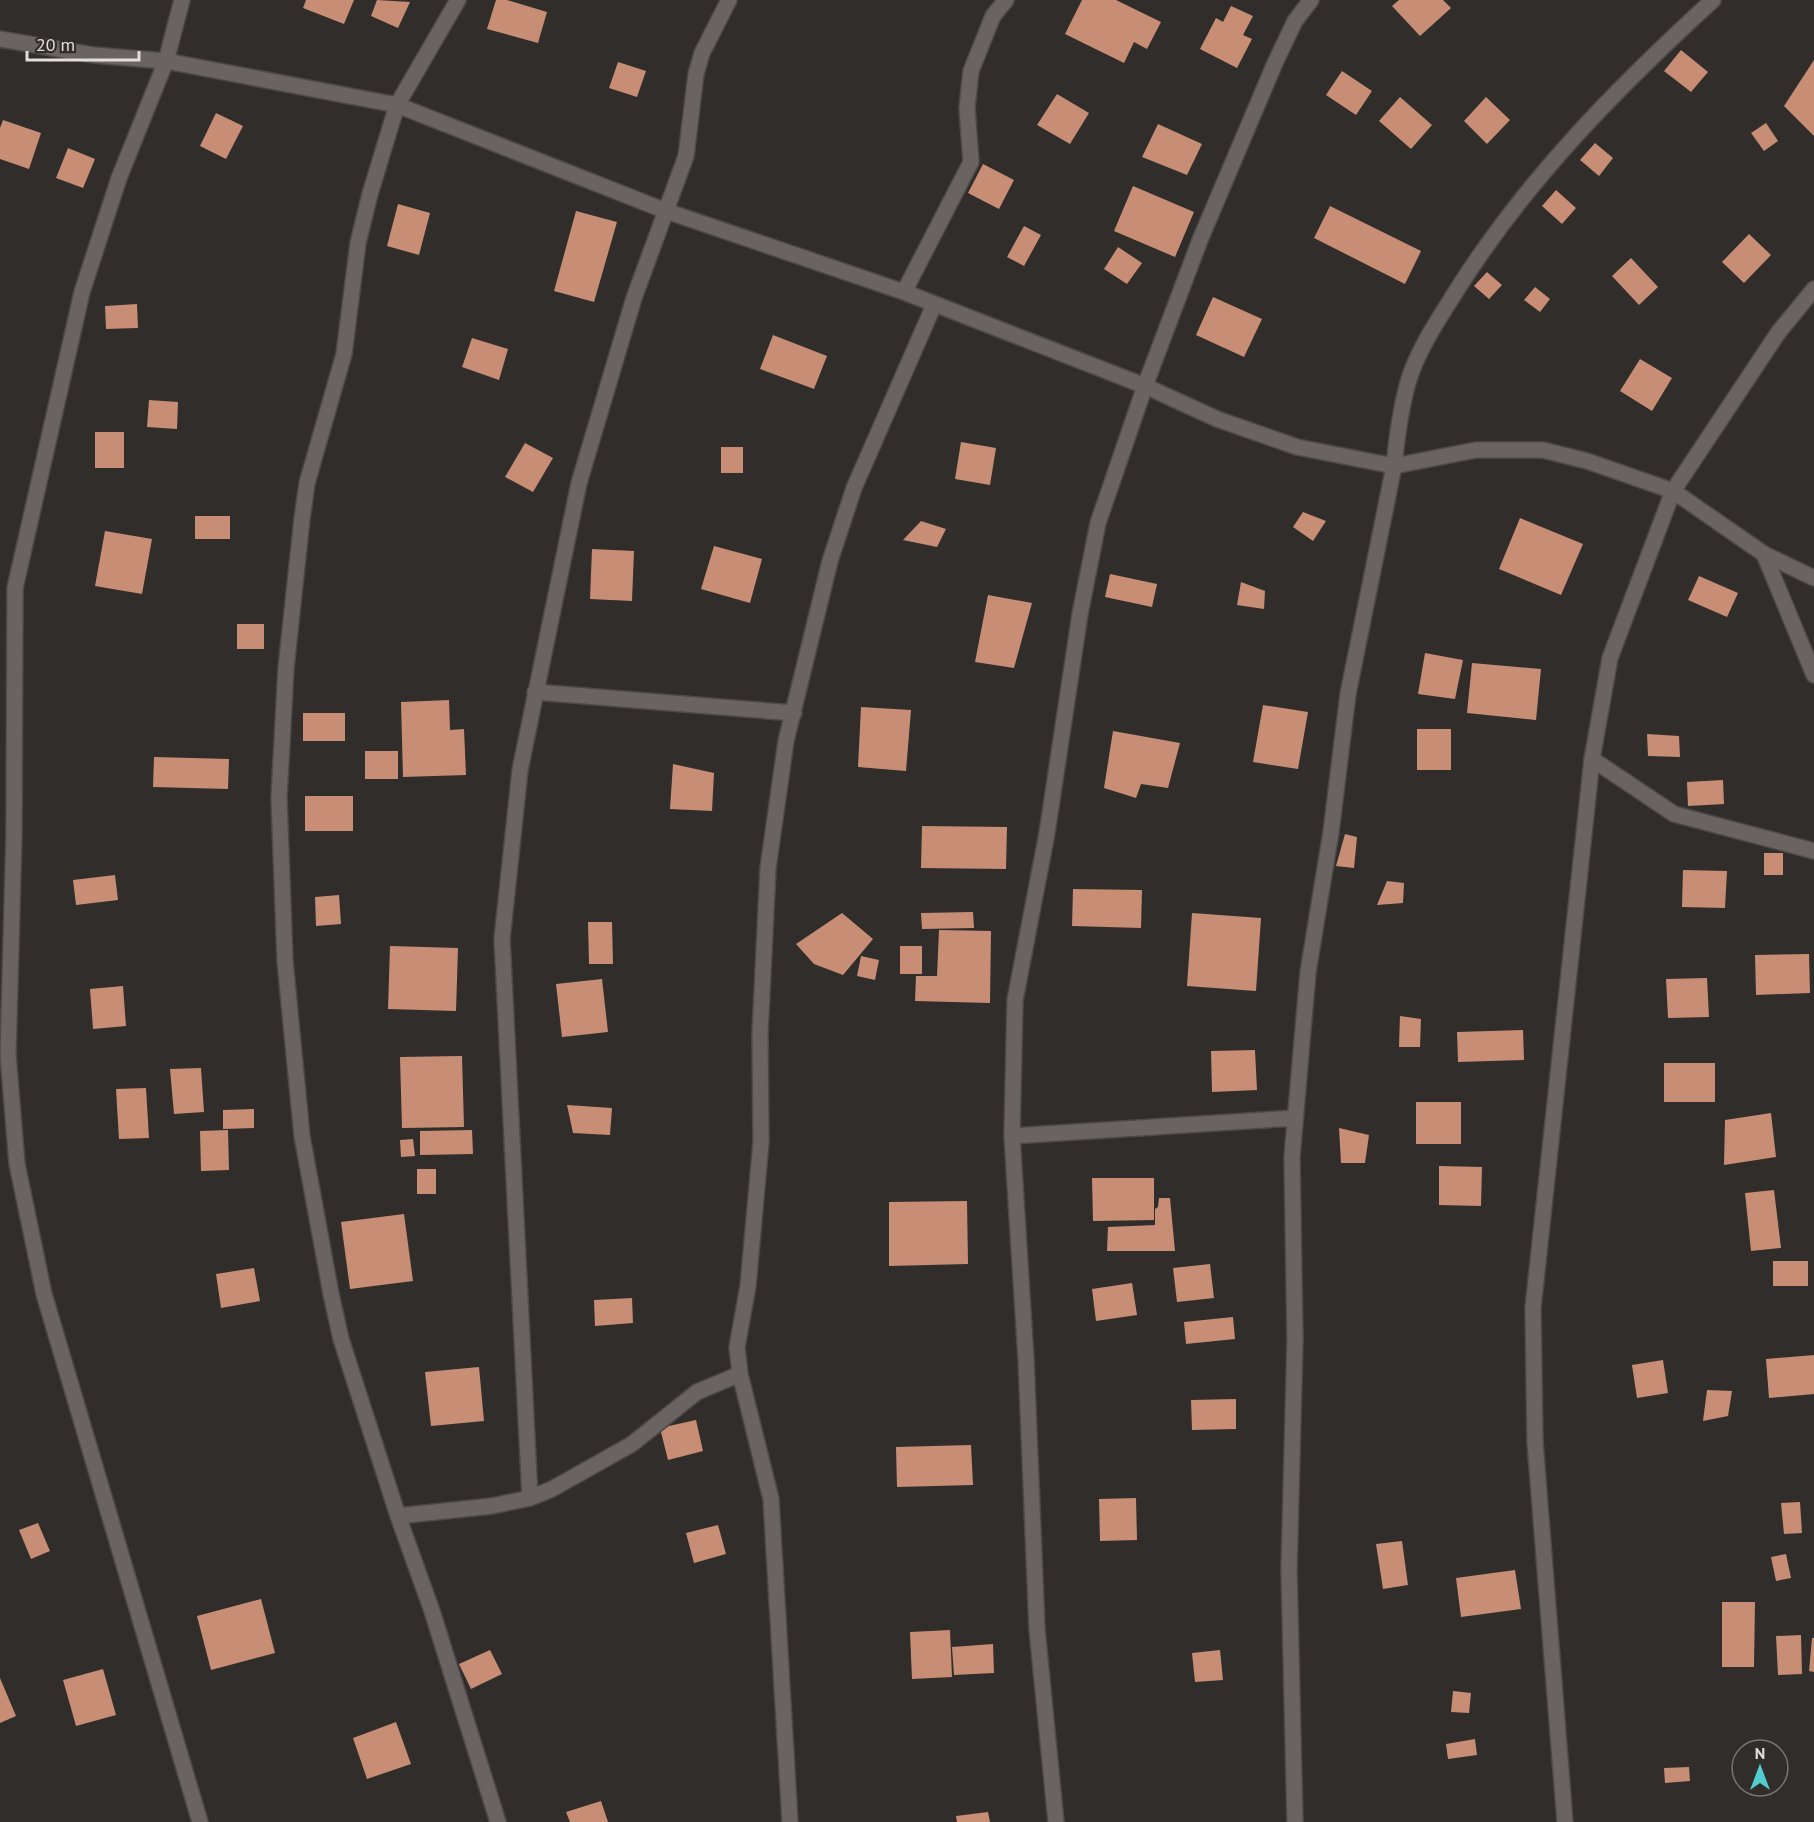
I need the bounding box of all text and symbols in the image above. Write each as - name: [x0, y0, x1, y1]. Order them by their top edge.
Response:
- scale bar: [27, 24, 140, 62]
- text: 20 m: [36, 33, 75, 56]
- north arrow: [1730, 1738, 1790, 1798]
- text: N: [1755, 1743, 1765, 1763]

